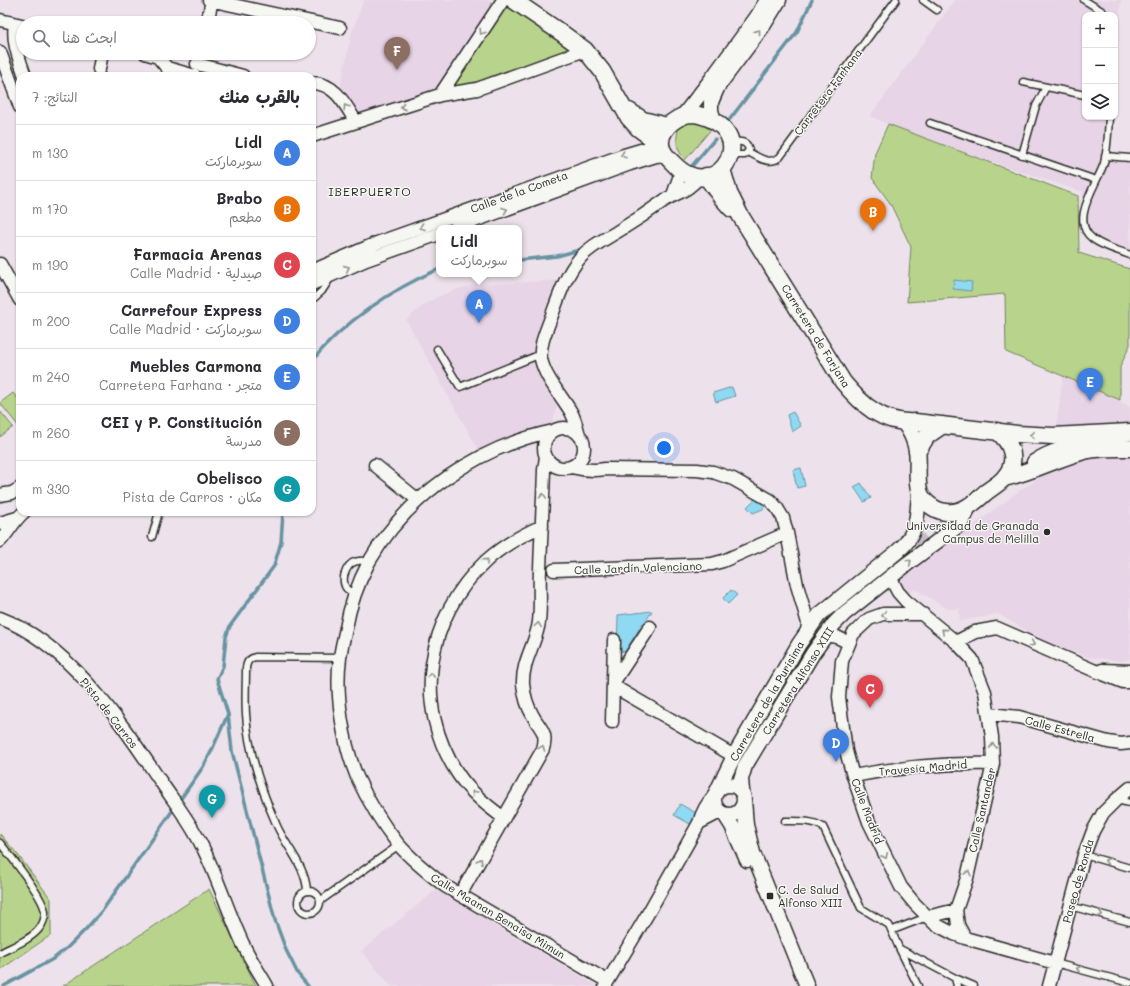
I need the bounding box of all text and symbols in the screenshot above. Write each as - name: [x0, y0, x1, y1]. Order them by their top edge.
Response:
- map controls: [1082, 12, 1118, 120]
- button: +: [1082, 12, 1118, 48]
- search box: [16, 16, 316, 60]
- icon: search: [30, 27, 52, 49]
- text: ابحث هنا: [62, 27, 117, 47]
- one-way arrow: [480, 28, 487, 35]
- one-way arrow: [753, 29, 761, 36]
- pin: F: [384, 37, 410, 70]
- street label: Carretera Farhana: [790, 45, 865, 138]
- button: −: [1082, 48, 1118, 84]
- button: layers: [1082, 84, 1118, 120]
- text: بالقرب منك: [219, 85, 300, 107]
- text: النتائج: 7: [32, 88, 77, 105]
- one-way arrow: [400, 102, 407, 111]
- one-way arrow: [344, 104, 351, 111]
- text: Lidl: [235, 132, 262, 152]
- text: 130 m: [32, 144, 68, 161]
- text: A: [282, 144, 292, 161]
- one-way arrow: [620, 150, 627, 159]
- text: سوبرماركت: [205, 152, 262, 169]
- street label: Calle de la Cometa: [468, 167, 570, 216]
- district label: IBERPUERTO: [328, 183, 412, 199]
- text: Brabo: [216, 188, 262, 208]
- pin: B: [860, 198, 886, 231]
- text: 170 m: [32, 200, 68, 217]
- text: B: [283, 200, 291, 217]
- one-way arrow: [501, 206, 508, 214]
- text: مطعم: [229, 208, 262, 225]
- one-way arrow: [419, 222, 426, 231]
- popup: [436, 225, 522, 277]
- text: Lidl: [450, 231, 478, 251]
- text: Farmacia Arenas: [133, 244, 262, 264]
- text: سوبرماركت: [450, 251, 508, 268]
- text: 190 m: [32, 256, 68, 273]
- text: C: [282, 256, 292, 273]
- text: صيدلية · Calle Madrid: [130, 264, 262, 281]
- one-way arrow: [343, 265, 351, 273]
- street label: Carretera de Farjana: [778, 281, 855, 390]
- pin: A: [466, 290, 492, 323]
- text: Carrefour Express: [121, 300, 262, 320]
- text: 200 m: [32, 312, 70, 329]
- text: D: [282, 312, 292, 329]
- text: سوبرماركت · Calle Madrid: [109, 320, 262, 337]
- text: Muebles Carmona: [130, 356, 262, 376]
- text: 240 m: [32, 368, 69, 385]
- text: E: [283, 368, 291, 385]
- pin: E: [1077, 368, 1103, 401]
- text: متجر · Carretera Farhana: [99, 376, 262, 393]
- text: CEI y P. Constitución: [101, 412, 262, 432]
- text: 260 m: [32, 424, 70, 441]
- text: F: [283, 424, 291, 441]
- one-way arrow: [1029, 430, 1035, 439]
- text: مدرسة: [226, 432, 262, 449]
- your location: [654, 438, 674, 458]
- text: Obelisco: [197, 468, 262, 488]
- text: 330 m: [32, 480, 70, 497]
- text: G: [282, 480, 292, 497]
- text: مكان · Pista de Carros: [123, 488, 262, 505]
- one-way arrow: [539, 493, 547, 499]
- place label: Universidad de Granada Campus de Melilla: [906, 518, 1039, 546]
- marker: Universidad de Granada Campus de Melilla: [1042, 527, 1052, 537]
- one-way arrow: [481, 558, 489, 566]
- street label: Calle Jardín Valenciano: [574, 558, 703, 577]
- one-way arrow: [904, 560, 911, 567]
- one-way arrow: [881, 610, 887, 618]
- one-way arrow: [533, 622, 542, 629]
- street label: Carretera Alfonso XIII: [758, 624, 837, 738]
- one-way arrow: [941, 629, 948, 636]
- street label: Carretera de la Purísima: [726, 638, 807, 764]
- one-way arrow: [1029, 639, 1036, 647]
- one-way arrow: [427, 672, 435, 678]
- street label: Pista de Carros: [77, 674, 142, 751]
- pin: C: [857, 675, 883, 708]
- street label: Calle Estrella: [1024, 712, 1097, 745]
- pin: D: [823, 729, 849, 762]
- one-way arrow: [988, 743, 997, 749]
- one-way arrow: [538, 744, 546, 751]
- street label: Travesía Madrid: [878, 756, 968, 779]
- street label: Calle Santander: [964, 766, 999, 854]
- street label: Calle Madrid: [848, 776, 887, 846]
- pin: G: [199, 785, 225, 818]
- one-way arrow: [471, 790, 479, 798]
- street label: Paseo de Ronda: [1058, 837, 1097, 925]
- one-way arrow: [880, 852, 888, 860]
- one-way arrow: [1104, 857, 1111, 866]
- one-way arrow: [475, 858, 482, 865]
- street label: Calle Maanan Benaisa Mimun: [428, 869, 568, 962]
- one-way arrow: [963, 870, 971, 876]
- place label: C. de Salud Alfonso XIII: [778, 882, 843, 910]
- marker: C. de Salud Alfonso XIII: [765, 891, 775, 901]
- one-way arrow: [1096, 909, 1103, 918]
- one-way arrow: [1076, 966, 1082, 974]

